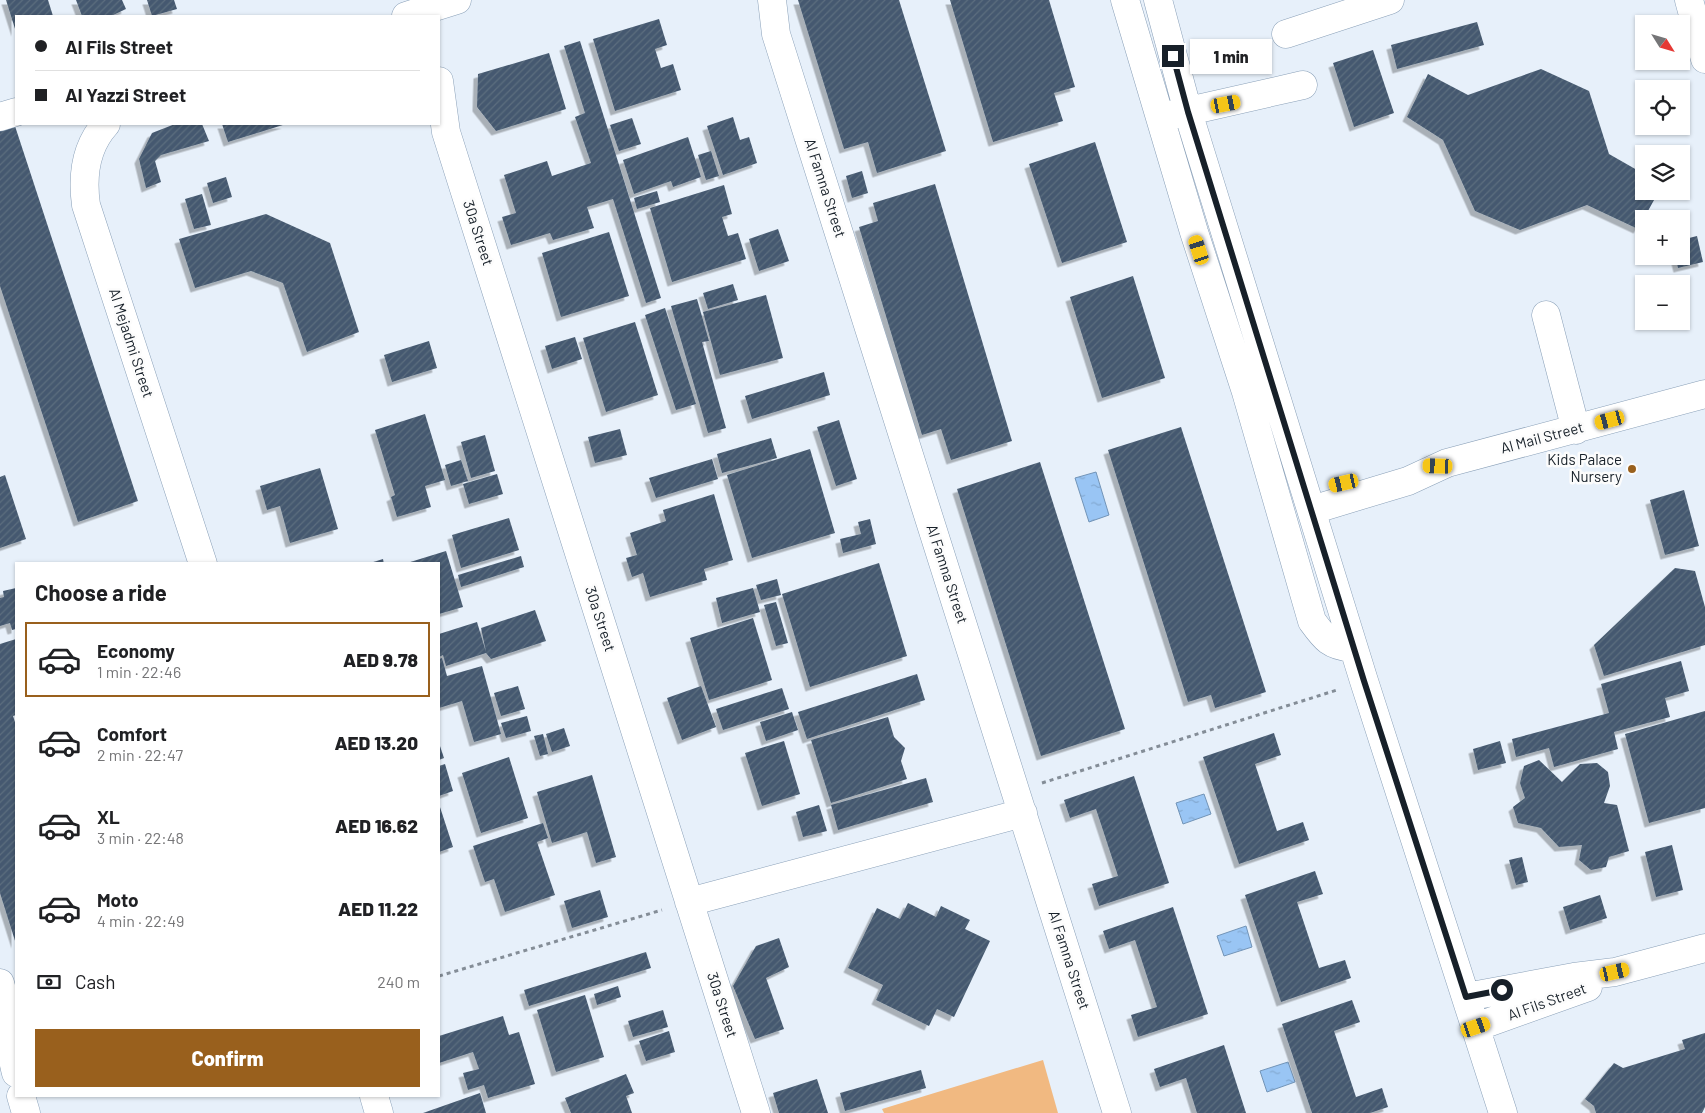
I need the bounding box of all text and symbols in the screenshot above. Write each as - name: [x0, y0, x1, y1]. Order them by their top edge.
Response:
- north arrow: [1635, 15, 1690, 70]
- map controls: [1635, 15, 1690, 330]
- text: Al Fils Street: [65, 35, 173, 58]
- callout: 1 min: [1190, 38, 1273, 74]
- route end: [1162, 45, 1184, 67]
- text: 1 min: [1213, 47, 1249, 66]
- button: locate: [1635, 80, 1690, 135]
- text: Al Yazzi Street: [65, 83, 186, 106]
- car: [1209, 94, 1242, 114]
- street label: Al Famna Street: [801, 136, 850, 240]
- button: layers: [1635, 145, 1690, 200]
- street label: 30a Street: [460, 198, 498, 268]
- button: +: [1635, 210, 1690, 265]
- car: [1187, 233, 1210, 267]
- button: −: [1635, 275, 1690, 330]
- street label: Al Mejadmi Street: [106, 286, 158, 400]
- car: [1593, 409, 1626, 431]
- street label: Al Mail Street: [1498, 417, 1585, 457]
- place label: Kids Palace Nursery: [1547, 450, 1622, 485]
- car: [1422, 458, 1453, 474]
- marker: Kids Palace Nursery: [1626, 463, 1638, 475]
- car: [1327, 472, 1360, 494]
- street label: Al Famna Street: [923, 522, 972, 626]
- text: Choose a ride: [35, 579, 167, 605]
- street label: 30a Street: [582, 584, 620, 654]
- icon: car: [37, 637, 82, 682]
- text: Economy: [97, 639, 175, 662]
- text: AED 9.78: [343, 648, 418, 671]
- text: 1 min · 22:46: [97, 662, 181, 681]
- icon: car: [37, 720, 82, 765]
- text: Comfort: [97, 722, 167, 745]
- text: AED 13.20: [334, 731, 418, 754]
- text: 2 min · 22:47: [97, 745, 183, 764]
- icon: car: [37, 803, 82, 848]
- text: XL: [97, 805, 120, 828]
- text: AED 16.62: [335, 814, 418, 837]
- text: 3 min · 22:48: [97, 828, 184, 847]
- icon: car: [37, 886, 82, 931]
- text: Moto: [97, 888, 139, 911]
- text: AED 11.22: [338, 897, 418, 920]
- street label: Al Famna Street: [1045, 908, 1094, 1012]
- text: 4 min · 22:49: [97, 911, 184, 930]
- car: [1598, 961, 1631, 983]
- icon: cash: [35, 968, 63, 996]
- text: Cash: [75, 970, 116, 993]
- street label: 30a Street: [704, 970, 742, 1040]
- text: 240 m: [377, 972, 420, 991]
- street label: Al Fils Street: [1505, 978, 1589, 1024]
- route start: [1491, 979, 1513, 1001]
- car: [1459, 1015, 1492, 1039]
- button: Confirm: [35, 1029, 420, 1087]

